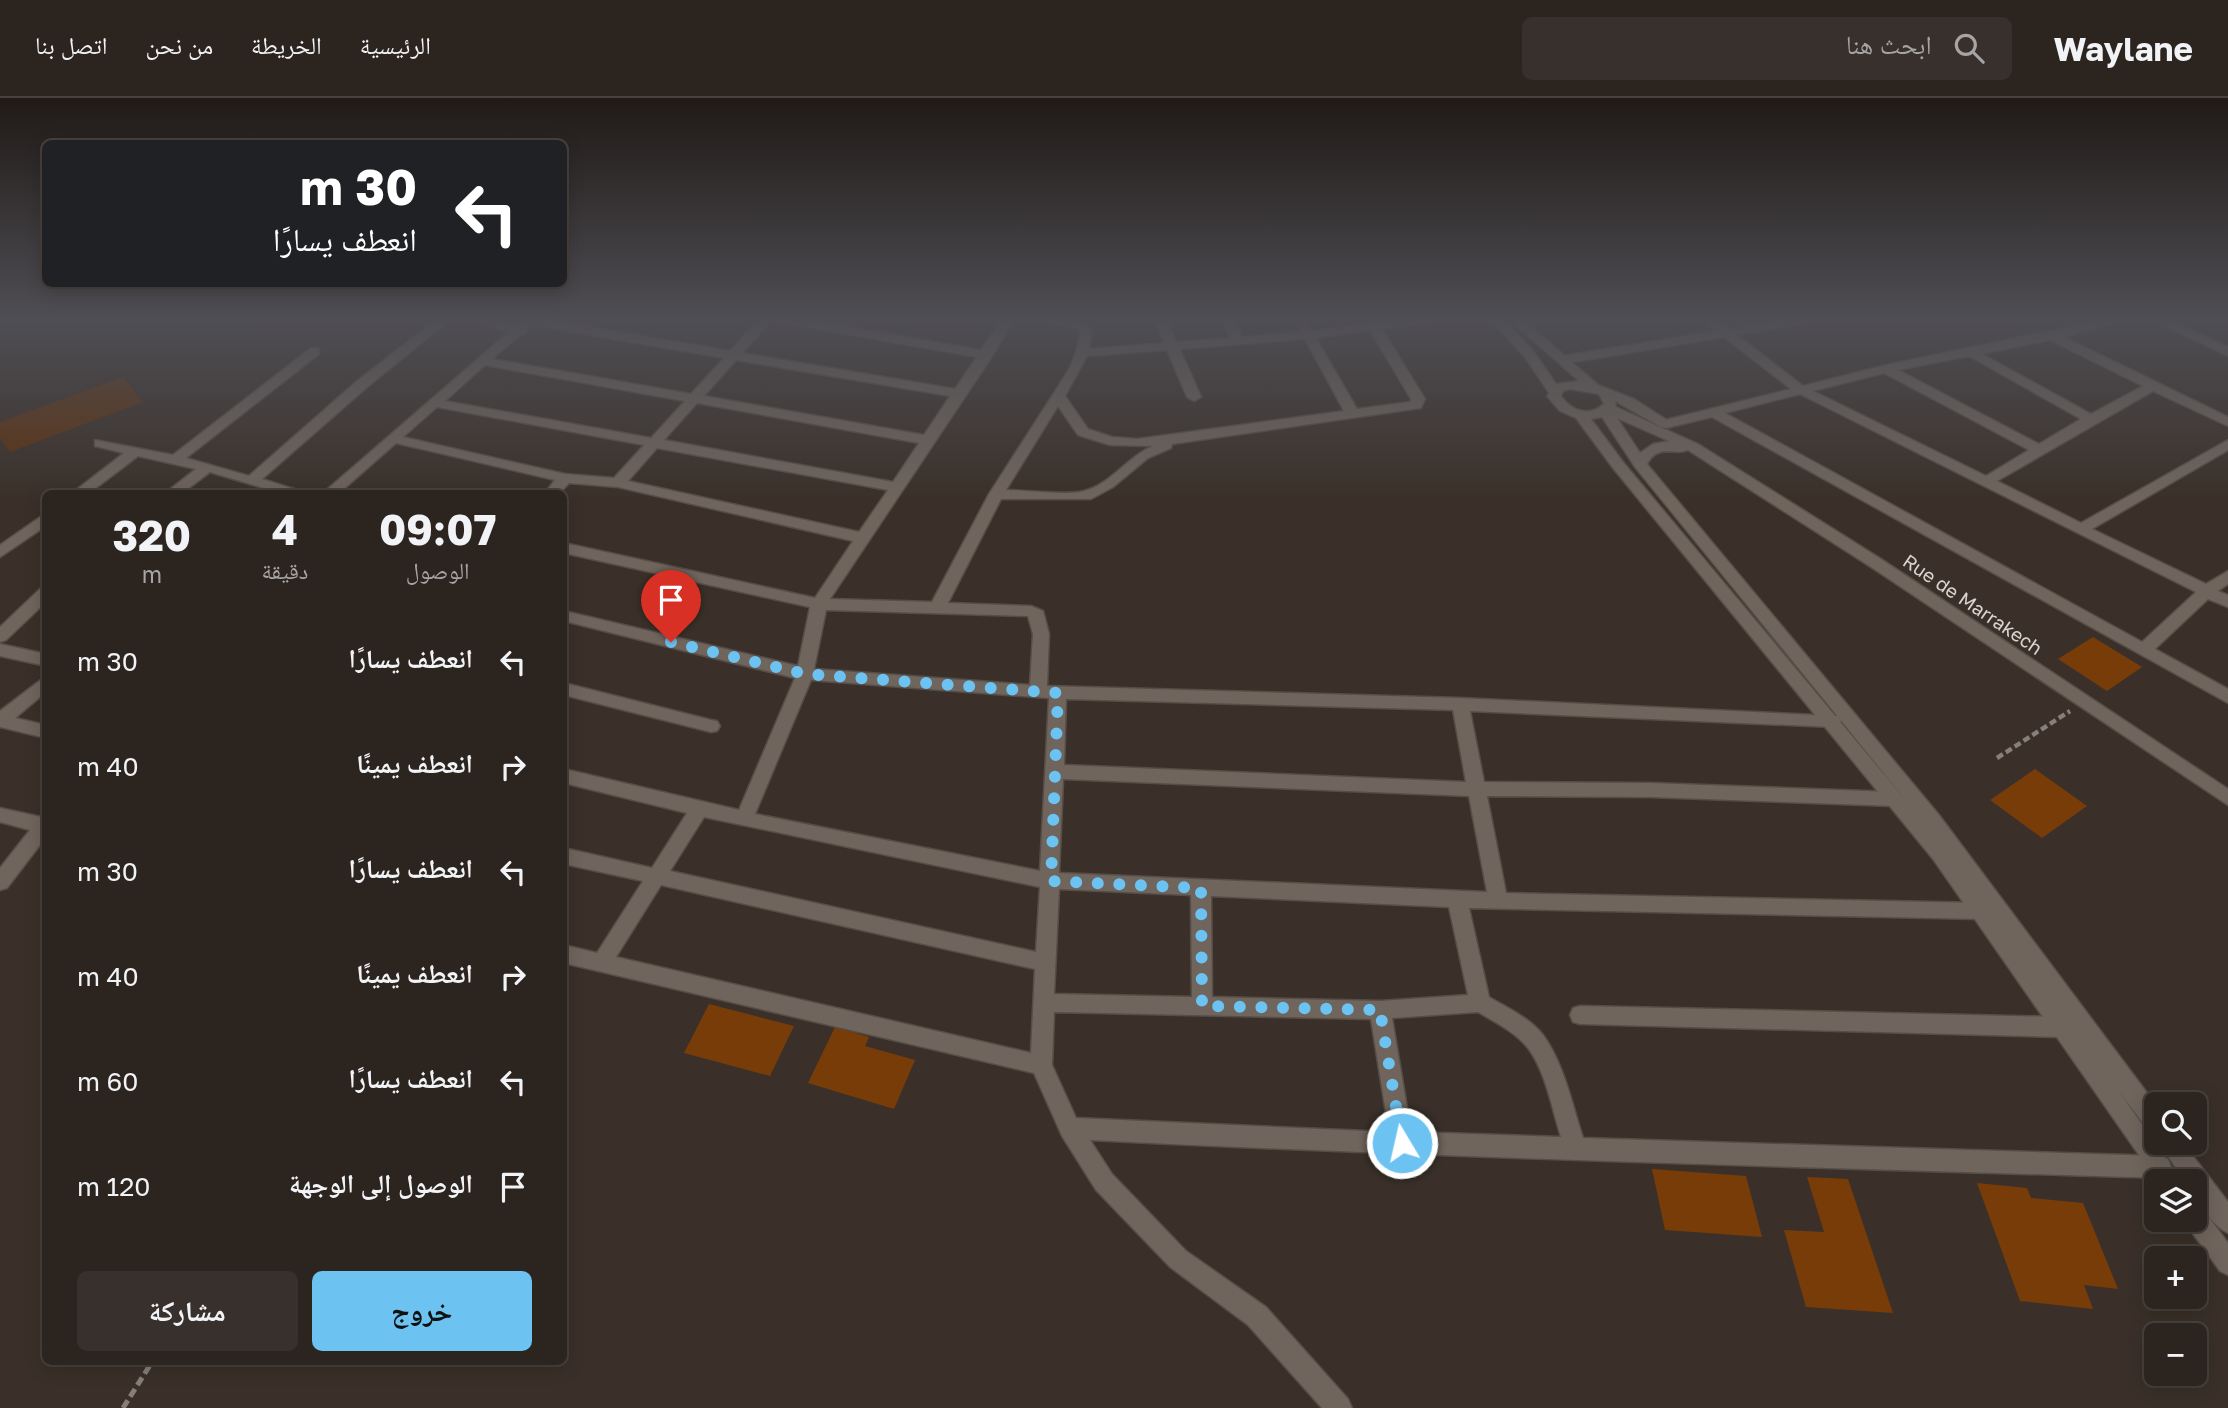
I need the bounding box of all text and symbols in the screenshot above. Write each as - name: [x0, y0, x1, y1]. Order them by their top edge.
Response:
- search box: [1522, 17, 2012, 80]
- text: ابحث هنا: [1846, 29, 1932, 60]
- icon: search: [1950, 29, 1988, 67]
- text: Waylane: [2054, 29, 2193, 68]
- text: اتصل بنا: [35, 30, 107, 59]
- text: من نحن: [145, 30, 213, 59]
- text: الخريطة: [251, 30, 322, 59]
- text: الرئيسية: [360, 30, 431, 59]
- text: 30 m: [300, 157, 417, 216]
- icon: left: [441, 168, 532, 259]
- text: انعطف يسارًا: [273, 220, 417, 258]
- text: 4: [272, 504, 298, 554]
- text: 09:07: [379, 504, 496, 554]
- text: 320: [113, 510, 191, 560]
- street label: Rue de Marrakech: [1899, 549, 2047, 659]
- text: دقيقة: [262, 556, 308, 584]
- text: الوصول: [406, 556, 470, 584]
- text: m: [142, 560, 162, 588]
- pin: [641, 570, 701, 642]
- icon: arrive: [652, 581, 690, 619]
- text: انعطف يسارًا: [349, 643, 473, 674]
- icon: left: [494, 643, 532, 681]
- text: 30 m: [77, 646, 138, 677]
- text: انعطف يمينًا: [356, 748, 473, 779]
- icon: right: [494, 748, 532, 786]
- text: 40 m: [77, 751, 139, 782]
- text: انعطف يسارًا: [349, 853, 473, 884]
- icon: left: [494, 853, 532, 891]
- text: 30 m: [77, 856, 138, 887]
- text: انعطف يمينًا: [356, 958, 473, 989]
- icon: right: [494, 958, 532, 996]
- text: 40 m: [77, 961, 139, 992]
- text: انعطف يسارًا: [349, 1063, 473, 1094]
- icon: left: [494, 1063, 532, 1101]
- text: 60 m: [77, 1066, 138, 1097]
- map controls: [2144, 1092, 2207, 1386]
- button: search: [2144, 1092, 2207, 1155]
- position arrow: [1365, 1106, 1439, 1180]
- text: الوصول إلى الوجهة: [289, 1168, 473, 1199]
- icon: arrive: [494, 1168, 532, 1206]
- button: layers: [2144, 1169, 2207, 1232]
- text: 120 m: [77, 1171, 150, 1202]
- button: +: [2144, 1246, 2207, 1309]
- button: مشاركة: [77, 1271, 298, 1351]
- button: خروج: [312, 1271, 532, 1351]
- button: −: [2144, 1323, 2207, 1386]

